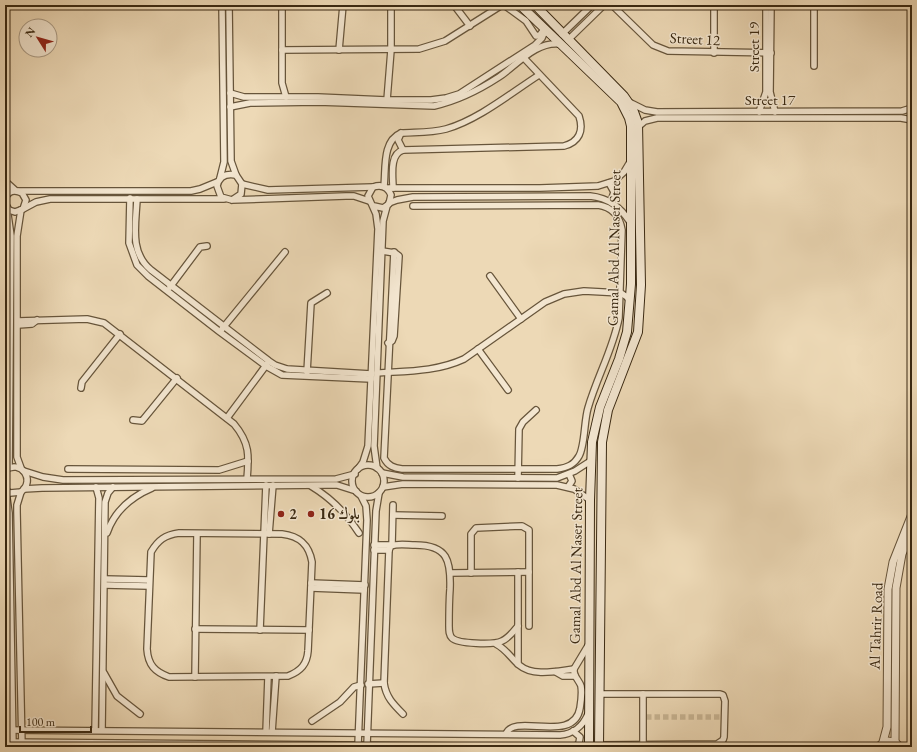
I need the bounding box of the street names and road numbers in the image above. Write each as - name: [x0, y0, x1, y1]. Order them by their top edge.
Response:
- street label: Street 19: [744, 22, 763, 72]
- street label: Street 12: [669, 28, 721, 49]
- street label: Street 17: [745, 90, 796, 109]
- street label: Gamal Abd Al Naser Street: [603, 169, 624, 326]
- street label: Gamal Abd Al Naser Street: [565, 487, 586, 644]
- street label: Al Tahrir Road: [864, 582, 887, 671]

